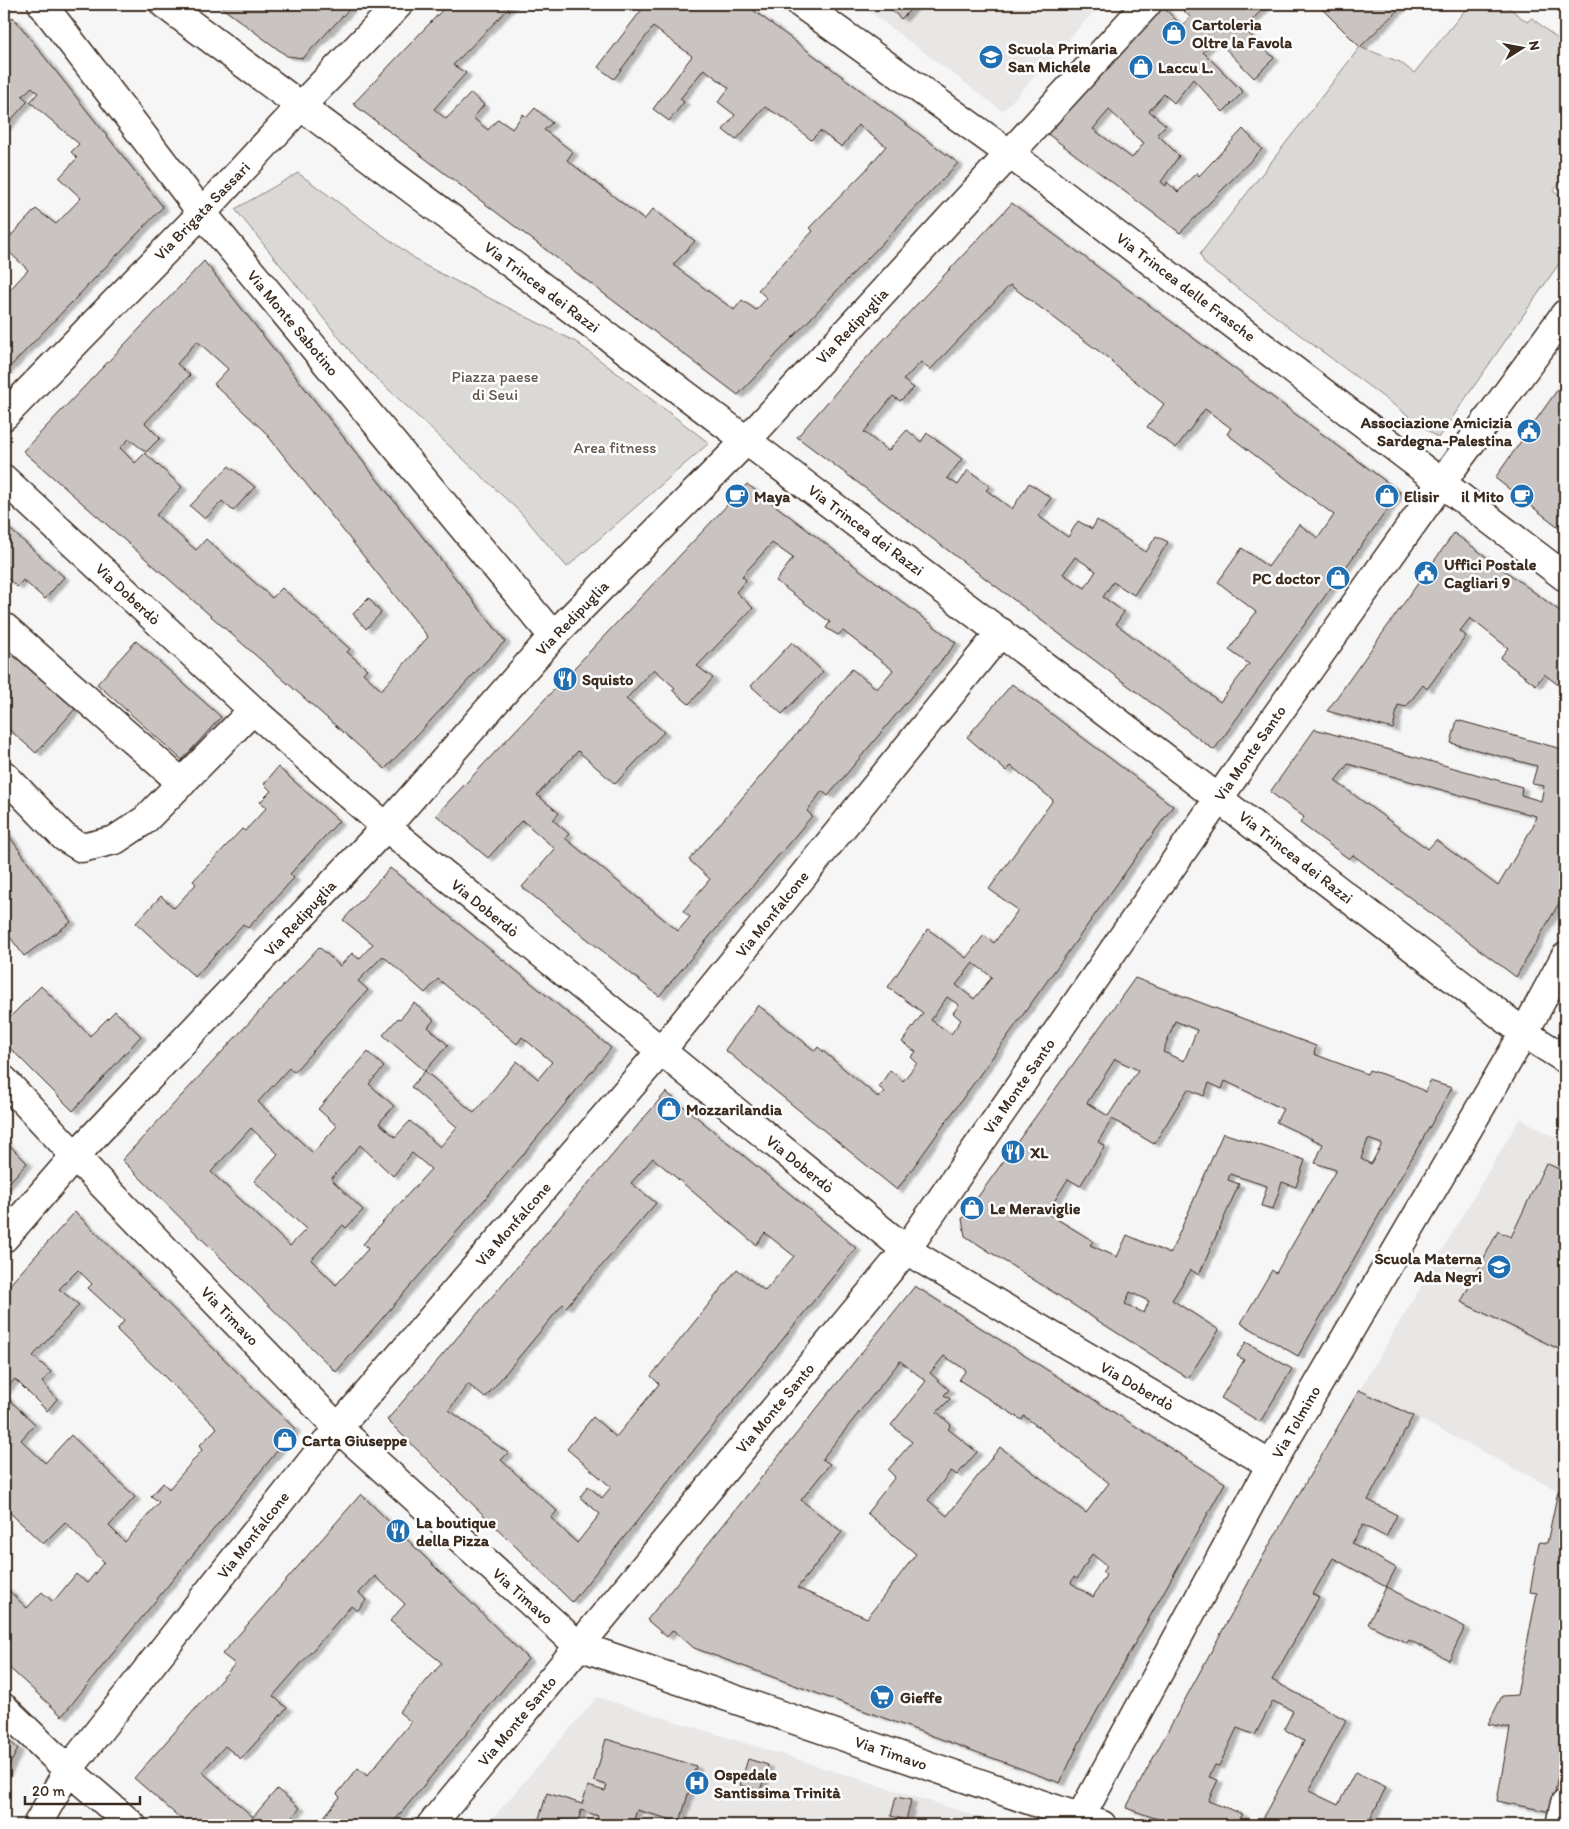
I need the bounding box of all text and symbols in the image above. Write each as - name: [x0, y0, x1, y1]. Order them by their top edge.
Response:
- place label: Cartoleria Oltre la Favola: [1192, 15, 1292, 52]
- shop icon: Cartoleria Oltre la Favola: [1161, 20, 1187, 46]
- north arrow: [1496, 22, 1546, 72]
- place label: Scuola Primaria San Michele: [1008, 39, 1118, 76]
- text: N: [1525, 39, 1544, 52]
- school or university icon: Scuola Primaria San Michele: [978, 44, 1004, 70]
- shop icon: Laccu L.: [1128, 54, 1154, 80]
- place label: Laccu L.: [1158, 58, 1214, 77]
- street label: Via Brigata Sassari: [150, 158, 254, 264]
- street label: Via Trincea delle Frasche: [1113, 228, 1260, 346]
- street label: Via Trincea dei Razzi: [480, 237, 604, 337]
- street label: Via Monte Sabotino: [243, 266, 343, 380]
- street label: Via Redipuglia: [812, 283, 893, 368]
- park label: Piazza paese di Seui: [452, 367, 539, 404]
- place label: Associazione Amicizia Sardegna-Palestina: [1360, 413, 1513, 451]
- public building icon: Associazione Amicizia Sardegna-Palestina: [1516, 418, 1542, 444]
- park label: Area fitness: [574, 438, 656, 457]
- street label: Via Trincea dei Razzi: [804, 480, 928, 580]
- cafe icon: Maya: [724, 483, 750, 509]
- shop icon: Elisir: [1374, 483, 1400, 509]
- cafe icon: il Mito: [1509, 483, 1535, 509]
- place label: Maya: [754, 487, 790, 507]
- place label: Elisir: [1404, 487, 1440, 506]
- place label: il Mito: [1461, 487, 1504, 506]
- place label: Uffici Postale Cagliari 9: [1444, 555, 1537, 593]
- street label: Via Doberdò: [91, 559, 165, 629]
- public building icon: Uffici Postale Cagliari 9: [1413, 560, 1439, 586]
- shop icon: PC doctor: [1325, 565, 1351, 591]
- place label: PC doctor: [1252, 569, 1321, 588]
- street label: Via Redipuglia: [531, 576, 613, 660]
- restaurant icon: Squisto: [552, 666, 578, 692]
- place label: Squisto: [582, 670, 633, 690]
- street label: Via Monte Santo: [1210, 702, 1290, 804]
- street label: Via Trincea dei Razzi: [1235, 806, 1357, 908]
- street label: Via Monfalcone: [731, 867, 813, 961]
- street label: Via Redipuglia: [260, 875, 341, 960]
- street label: Via Doberdò: [447, 875, 523, 941]
- street label: Via Monte Santo: [979, 1035, 1059, 1137]
- shop icon: Mozzarilandia: [656, 1096, 682, 1122]
- place label: Mozzarilandia: [686, 1100, 783, 1119]
- street label: Via Doberdò: [762, 1131, 838, 1197]
- restaurant icon: XL: [1000, 1139, 1026, 1165]
- place label: XL: [1030, 1143, 1049, 1162]
- street label: Via Monfalcone: [471, 1178, 555, 1270]
- shop icon: Le Meraviglie: [959, 1195, 985, 1221]
- place label: Le Meraviglie: [990, 1199, 1081, 1219]
- place label: Scuola Materna Ada Negri: [1374, 1249, 1483, 1287]
- school or university icon: Scuola Materna Ada Negri: [1486, 1254, 1512, 1280]
- street label: Via Timavo: [197, 1282, 263, 1350]
- street label: Via Doberdò: [1097, 1357, 1177, 1415]
- street label: Via Monte Santo: [732, 1359, 818, 1457]
- street label: Via Tolmino: [1268, 1382, 1324, 1462]
- shop icon: Carta Giuseppe: [272, 1427, 298, 1453]
- place label: Carta Giuseppe: [302, 1431, 408, 1451]
- street label: Via Monfalcone: [213, 1487, 293, 1583]
- place label: La boutique della Pizza: [416, 1513, 496, 1550]
- restaurant icon: La boutique della Pizza: [385, 1518, 411, 1544]
- street label: Via Timavo: [489, 1564, 557, 1628]
- street label: Via Monte Santo: [474, 1672, 560, 1770]
- supermarket icon: Gieffe: [869, 1684, 895, 1710]
- place label: Gieffe: [900, 1688, 942, 1707]
- street label: Via Timavo: [852, 1732, 930, 1774]
- place label: Ospedale Santissima Trinità: [714, 1765, 841, 1802]
- hospital icon: Ospedale Santissima Trinità: [684, 1770, 710, 1796]
- scale bar: [25, 1774, 140, 1806]
- text: 20 m: [32, 1782, 66, 1800]

